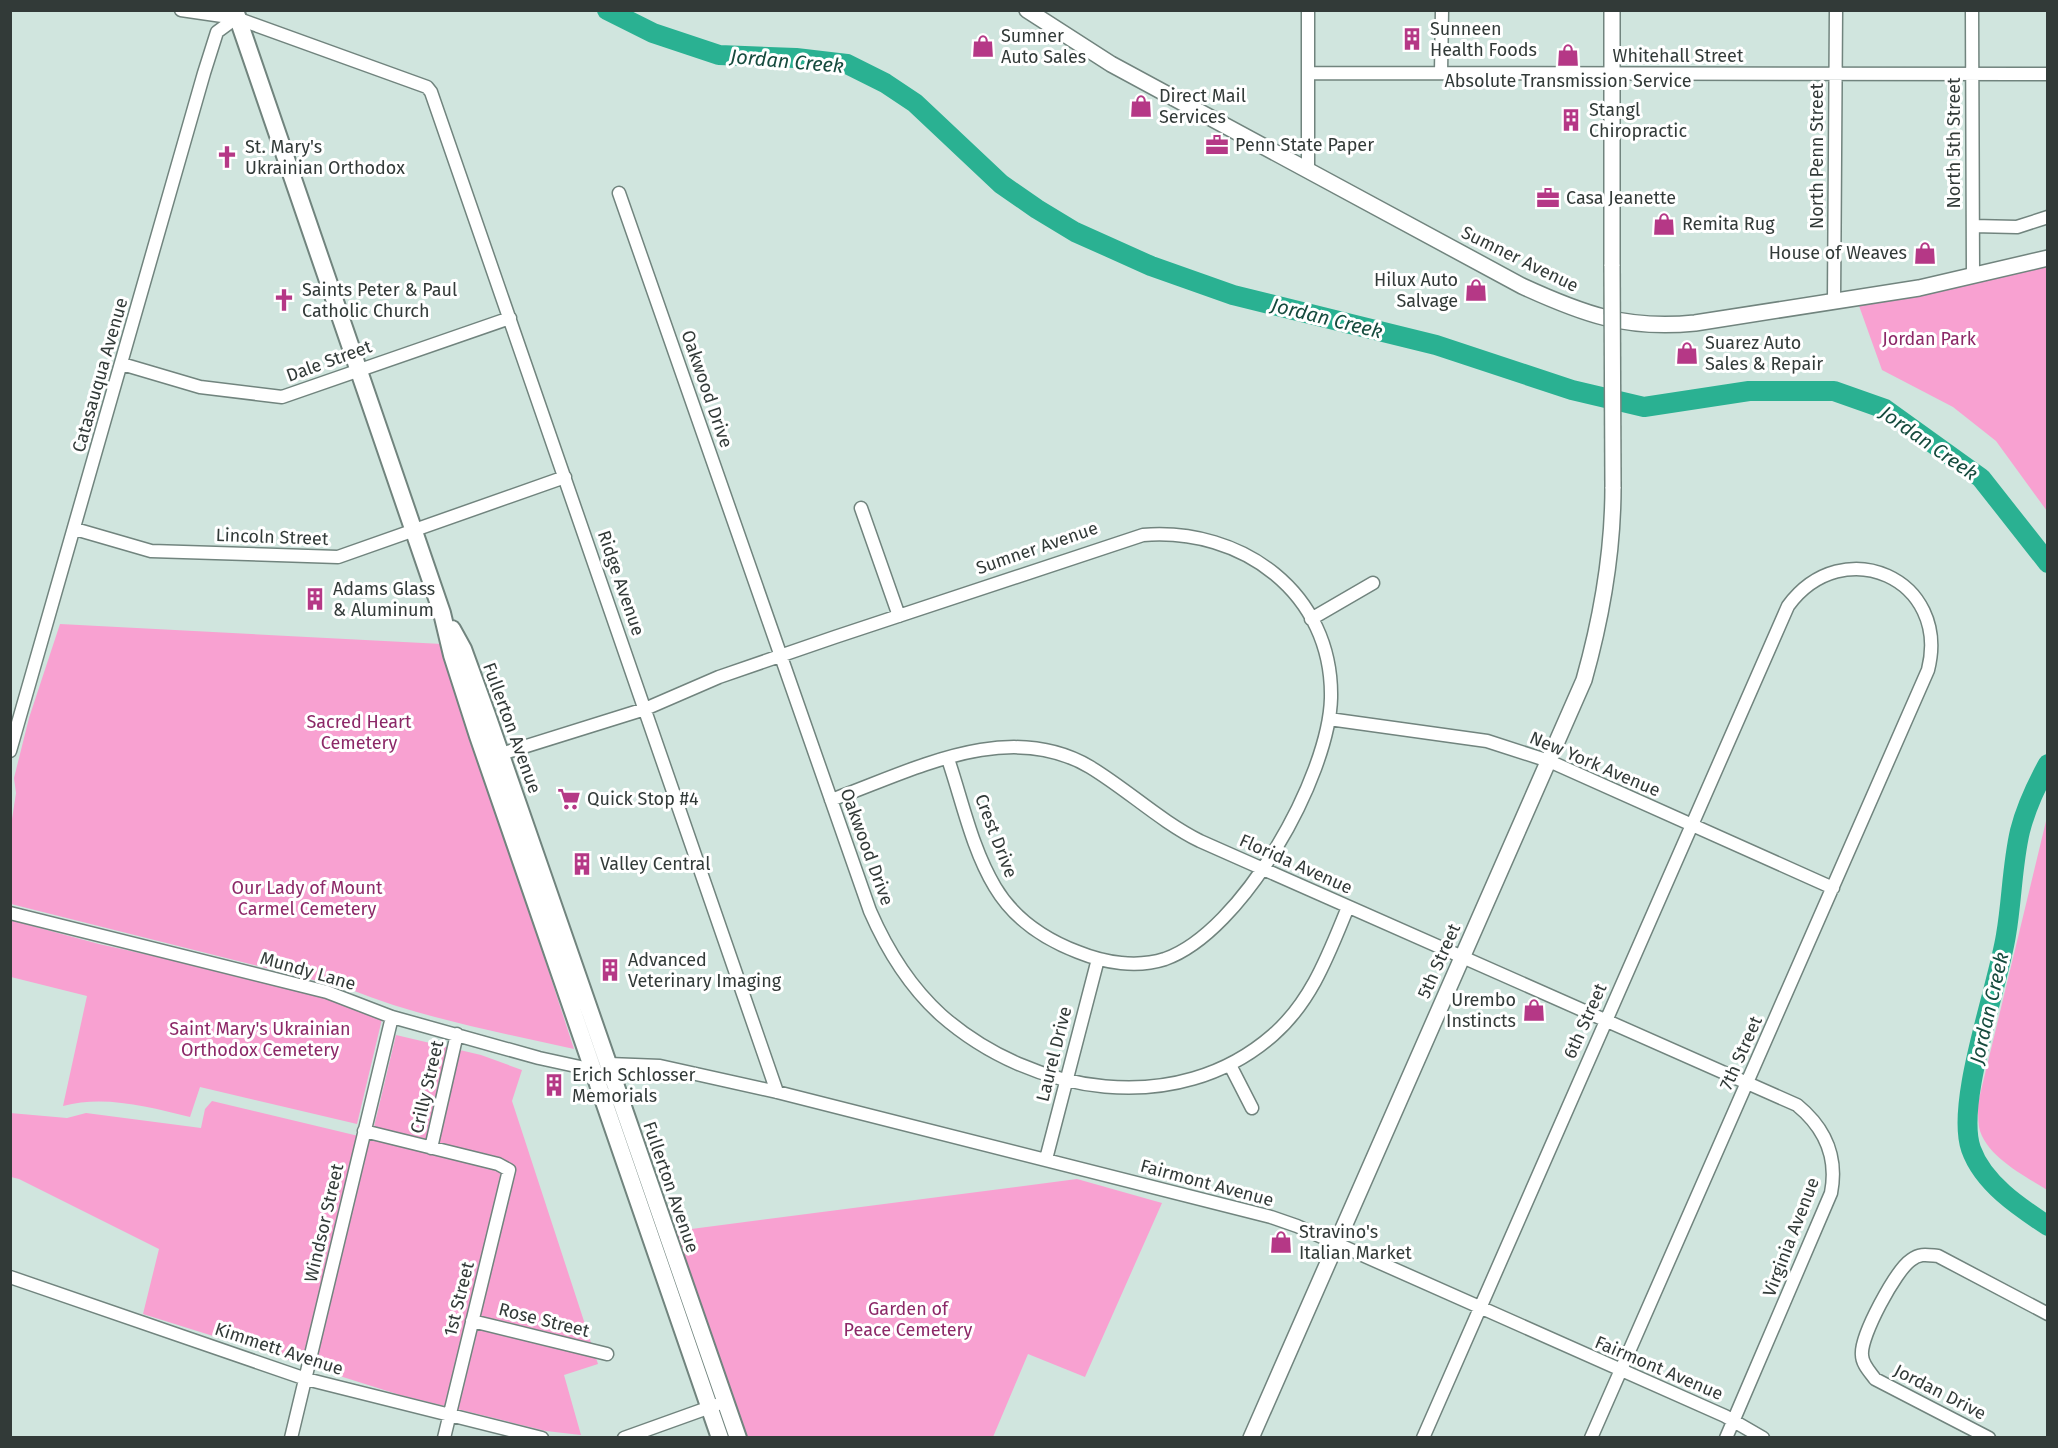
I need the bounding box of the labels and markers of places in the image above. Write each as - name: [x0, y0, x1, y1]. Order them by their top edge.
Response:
- place label: Sunneen Health Foods: [1430, 18, 1537, 61]
- place label: Sumner Auto Sales: [1001, 25, 1086, 68]
- building icon: Sunneen Health Foods: [1399, 26, 1425, 52]
- shop icon: Sumner Auto Sales: [970, 33, 996, 59]
- shop icon: Absolute Transmission Service: [1555, 42, 1581, 68]
- place label: Absolute Transmission Service: [1445, 70, 1691, 92]
- place label: Direct Mail Services: [1159, 85, 1246, 128]
- shop icon: Direct Mail Services: [1128, 93, 1154, 119]
- place label: Stangl Chiropractic: [1589, 99, 1687, 142]
- building icon: Stangl Chiropractic: [1558, 107, 1584, 133]
- office icon: Penn State Paper: [1204, 132, 1230, 158]
- place label: Penn State Paper: [1235, 134, 1374, 156]
- place label: St. Mary's Ukrainian Orthodox: [245, 136, 405, 179]
- church icon: St. Mary's Ukrainian Orthodox: [214, 144, 240, 170]
- office icon: Casa Jeanette: [1535, 185, 1561, 211]
- place label: Casa Jeanette: [1566, 187, 1676, 209]
- shop icon: Remita Rug: [1651, 211, 1677, 237]
- place label: Remita Rug: [1682, 213, 1775, 235]
- shop icon: House of Weaves: [1912, 240, 1938, 266]
- place label: House of Weaves: [1769, 242, 1907, 264]
- place label: Hilux Auto Salvage: [1374, 269, 1458, 312]
- shop icon: Hilux Auto Salvage: [1463, 277, 1489, 303]
- place label: Saints Peter & Paul Catholic Church: [302, 279, 457, 322]
- church icon: Saints Peter & Paul Catholic Church: [271, 287, 297, 313]
- place label: Suarez Auto Sales & Repair: [1705, 332, 1823, 375]
- shop icon: Suarez Auto Sales & Repair: [1674, 340, 1700, 366]
- place label: Adams Glass & Aluminum: [333, 578, 435, 621]
- building icon: Adams Glass & Aluminum: [302, 586, 328, 612]
- supermarket icon: Quick Stop #4: [556, 786, 582, 812]
- place label: Quick Stop #4: [587, 788, 699, 810]
- building icon: Valley Central: [569, 851, 595, 877]
- place label: Valley Central: [600, 853, 711, 875]
- place label: Advanced Veterinary Imaging: [628, 949, 782, 992]
- building icon: Advanced Veterinary Imaging: [597, 957, 623, 983]
- place label: Urembo Instincts: [1446, 989, 1516, 1032]
- shop icon: Urembo Instincts: [1521, 997, 1547, 1023]
- place label: Erich Schlosser Memorials: [572, 1064, 695, 1107]
- building icon: Erich Schlosser Memorials: [541, 1072, 567, 1098]
- place label: Stravino's Italian Market: [1299, 1221, 1412, 1264]
- shop icon: Stravino's Italian Market: [1268, 1229, 1294, 1255]

